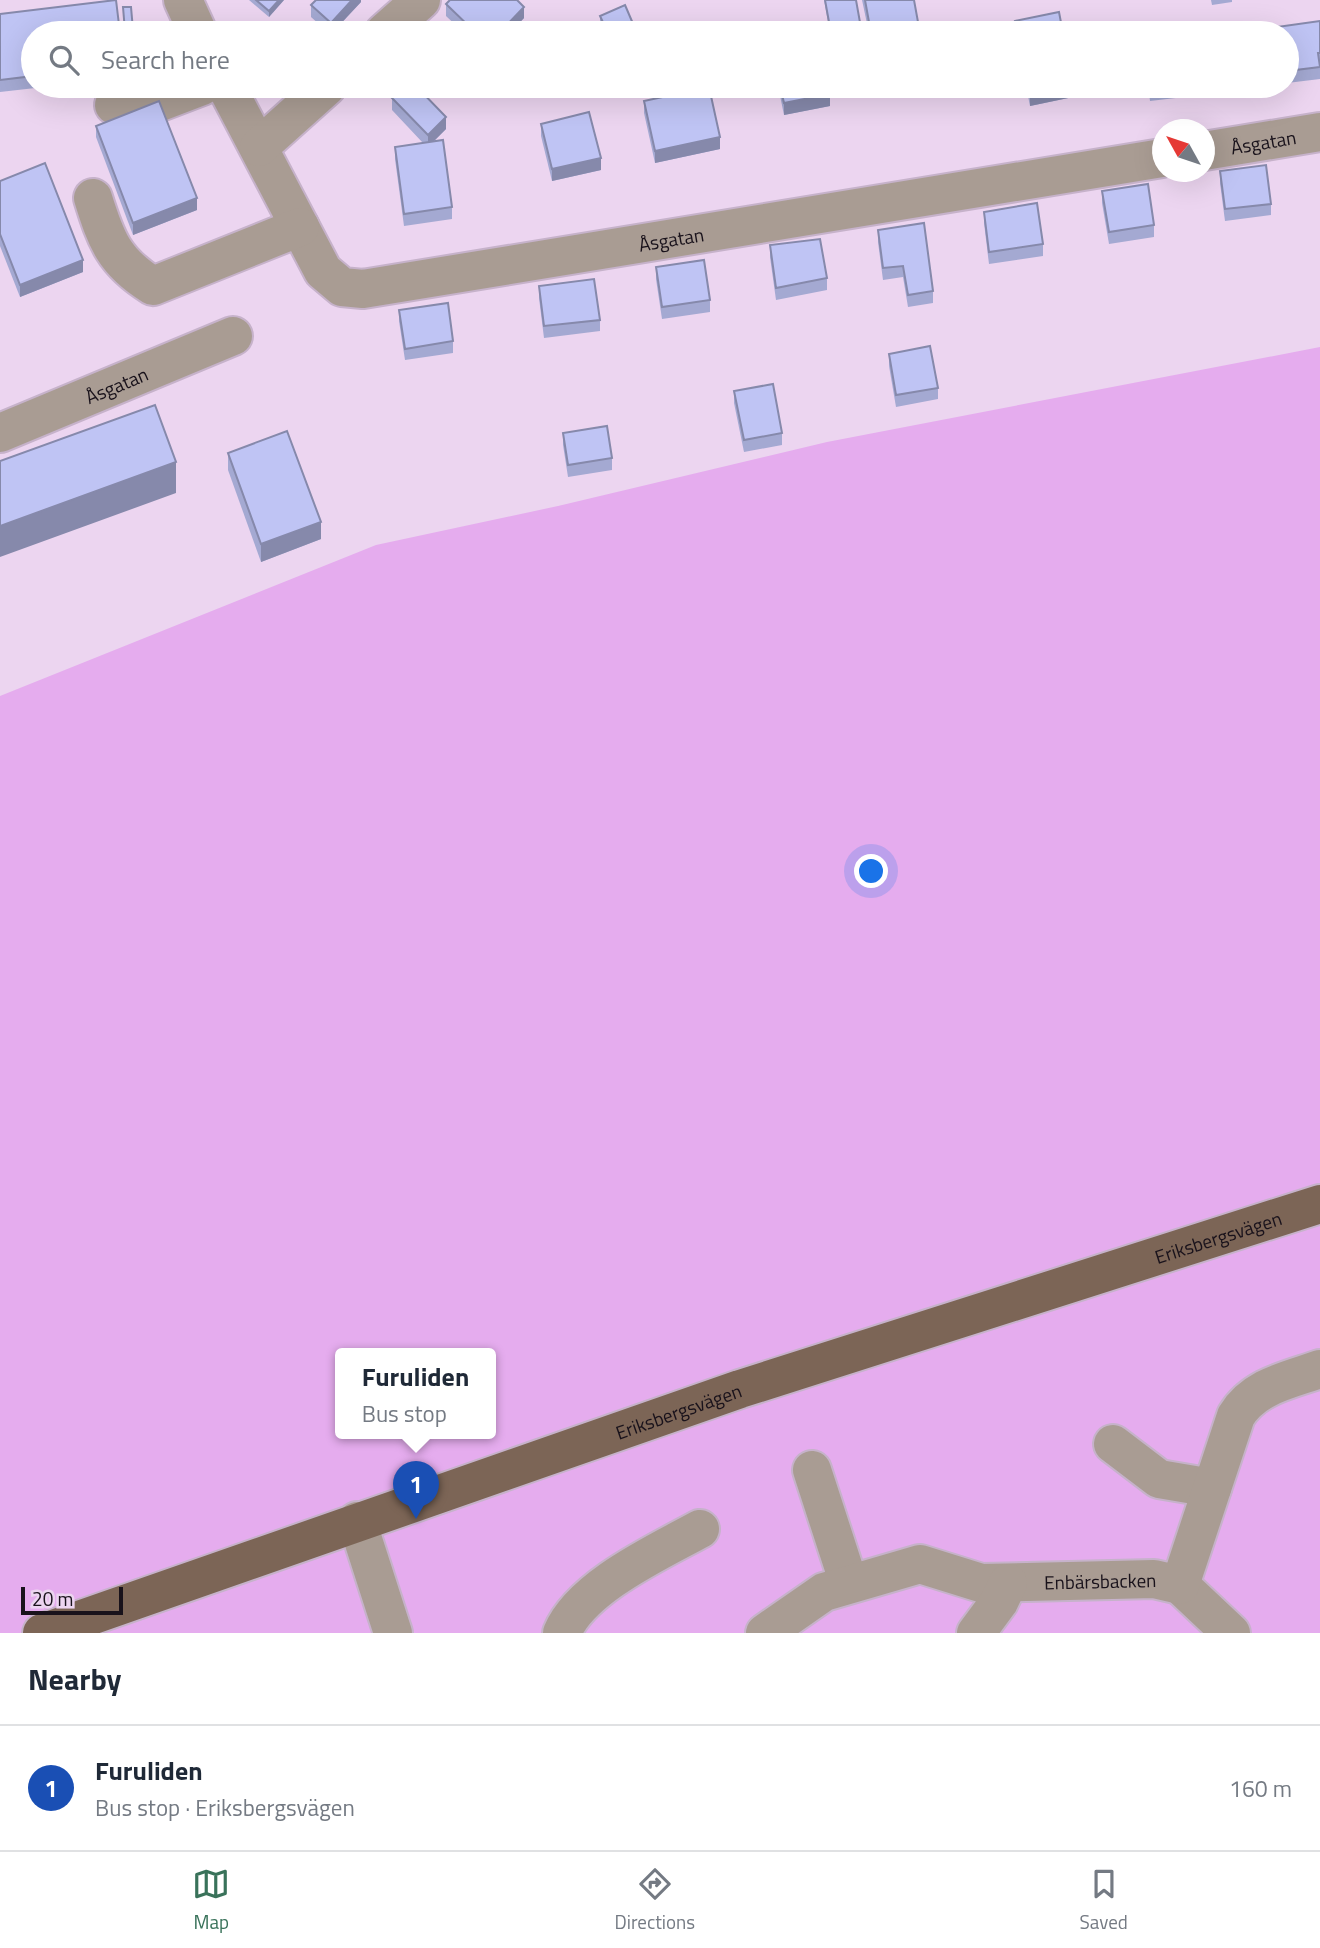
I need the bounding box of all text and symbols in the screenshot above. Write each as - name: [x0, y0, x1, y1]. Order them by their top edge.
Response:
- search box: [21, 21, 1299, 98]
- text: Search here: [101, 40, 230, 79]
- icon: search: [45, 41, 83, 79]
- north arrow: [1152, 119, 1215, 182]
- street label: Åsgatan: [1228, 122, 1298, 161]
- street label: Åsgatan: [636, 219, 706, 258]
- street label: Åsgatan: [80, 359, 152, 411]
- your location: [854, 854, 888, 888]
- street label: Eriksbergsvägen: [1151, 1203, 1285, 1270]
- popup: [335, 1348, 496, 1439]
- text: Furuliden: [362, 1357, 469, 1396]
- street label: Eriksbergsvägen: [611, 1375, 745, 1446]
- text: Bus stop: [362, 1396, 447, 1431]
- pin: 1: [393, 1461, 439, 1519]
- street label: Enbärsbacken: [1044, 1564, 1157, 1596]
- scale bar: [21, 1584, 122, 1616]
- text: 20 m: [32, 1584, 73, 1613]
- text: Nearby: [28, 1656, 121, 1702]
- text: Furuliden: [95, 1751, 203, 1790]
- text: 1: [45, 1771, 57, 1806]
- text: 160 m: [1229, 1771, 1292, 1806]
- text: Bus stop · Eriksbergsvägen: [95, 1790, 355, 1825]
- tab: Map: [192, 1865, 230, 1936]
- tab: Directions: [615, 1865, 695, 1936]
- tab: Saved: [1079, 1865, 1128, 1936]

